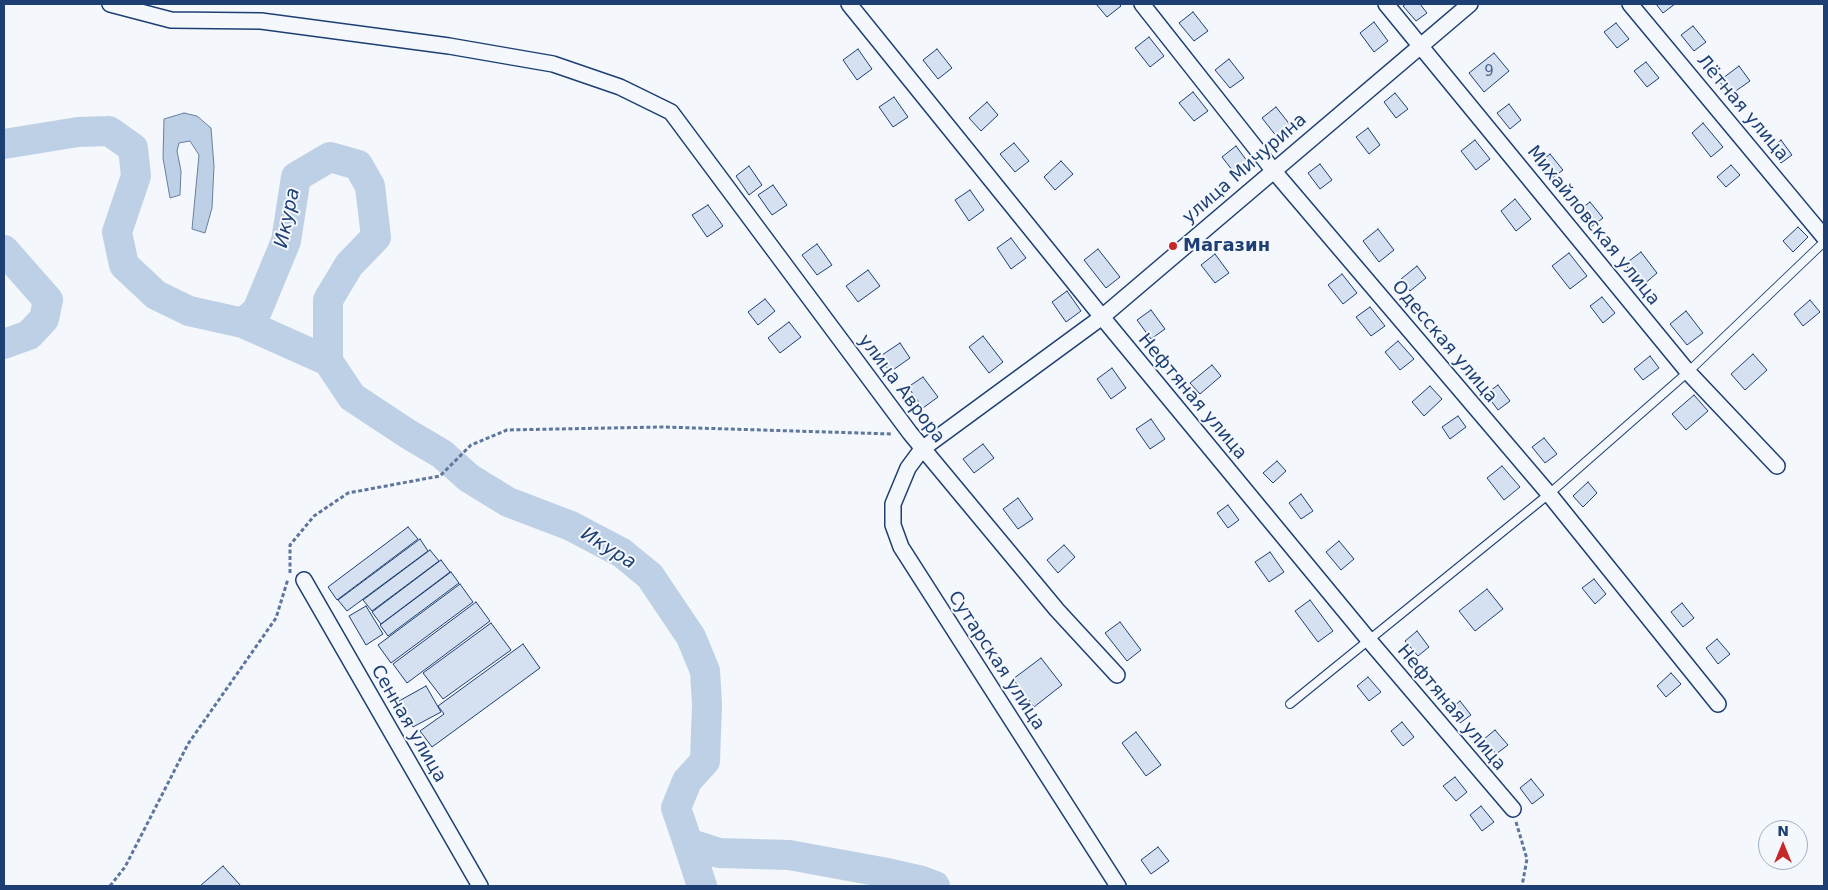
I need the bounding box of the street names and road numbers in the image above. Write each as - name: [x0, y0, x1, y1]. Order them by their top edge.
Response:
- street label: Лётная улица: [1691, 51, 1793, 165]
- street label: улица Мичурина: [1179, 109, 1311, 229]
- street label: Михайловская улица: [1522, 142, 1664, 310]
- street label: Одесская улица: [1387, 276, 1501, 408]
- street label: улица Аврора: [853, 330, 949, 448]
- street label: Нефтяная улица: [1133, 330, 1251, 464]
- street label: Сутарская улица: [943, 587, 1049, 735]
- street label: Нефтяная улица: [1392, 641, 1510, 775]
- street label: Сенная улица: [366, 661, 450, 787]

